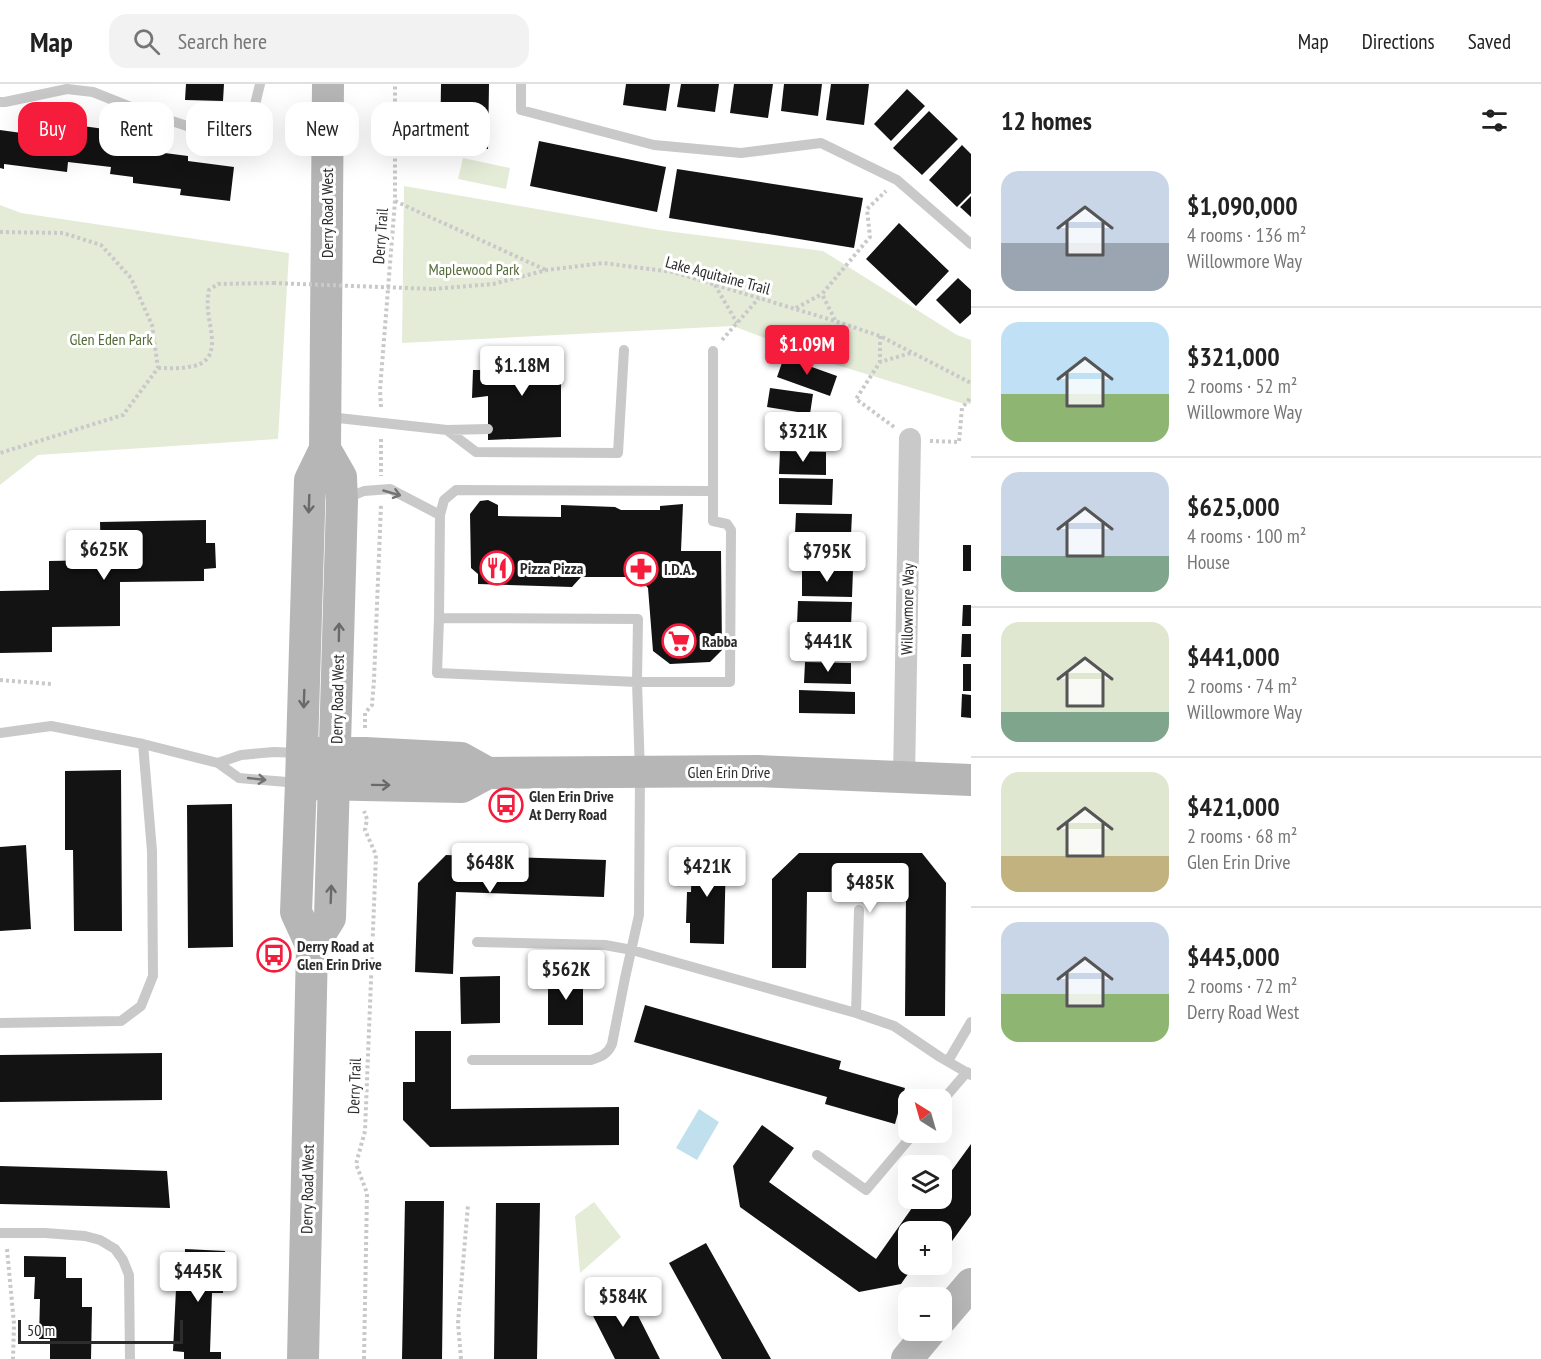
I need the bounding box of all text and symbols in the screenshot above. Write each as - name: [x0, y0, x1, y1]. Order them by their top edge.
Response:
- search box: [109, 14, 529, 68]
- text: Map: [30, 23, 73, 60]
- icon: search: [130, 25, 163, 58]
- text: Search here: [178, 27, 267, 55]
- text: Map: [1298, 28, 1329, 55]
- text: Directions: [1362, 28, 1435, 55]
- text: Saved: [1468, 28, 1511, 55]
- chip: Buy: [18, 102, 87, 156]
- chip: Rent: [99, 102, 174, 156]
- chip: Filters: [186, 102, 273, 156]
- chip: New: [285, 102, 359, 156]
- chip: Apartment: [371, 102, 490, 156]
- text: 12 homes: [1001, 104, 1092, 137]
- icon: filters: [1478, 104, 1511, 137]
- street label: Derry Road West: [317, 168, 337, 258]
- text: $1,090,000: [1187, 189, 1298, 222]
- icon: home: [1049, 195, 1121, 267]
- street label: Derry Trail: [368, 207, 392, 265]
- text: 4 rooms · 136 m²: [1187, 222, 1306, 248]
- text: Willowmore Way: [1187, 248, 1302, 274]
- street label: Lake Aquitaine Trail: [663, 251, 773, 299]
- park label: Maplewood Park: [429, 259, 520, 279]
- pin: $1.09M: [758, 325, 856, 376]
- park label: Glen Eden Park: [69, 329, 153, 349]
- text: $1.09M: [779, 331, 835, 357]
- text: $321,000: [1187, 340, 1280, 373]
- pin: $1.18M: [473, 346, 571, 397]
- icon: home: [1049, 346, 1121, 418]
- text: $1.18M: [494, 352, 550, 378]
- text: 2 rooms · 52 m²: [1187, 373, 1297, 399]
- text: Willowmore Way: [1187, 399, 1302, 425]
- pin: $321K: [761, 412, 845, 463]
- text: $321K: [779, 418, 827, 444]
- one-way arrow: [382, 487, 401, 499]
- text: $625,000: [1187, 490, 1280, 523]
- one-way arrow: [304, 494, 315, 514]
- icon: home: [1049, 496, 1121, 568]
- text: 4 rooms · 100 m²: [1187, 523, 1306, 549]
- pin: $625K: [62, 530, 146, 581]
- pin: $795K: [785, 532, 869, 583]
- text: $625K: [80, 536, 128, 562]
- text: $795K: [803, 538, 851, 564]
- text: House: [1187, 549, 1230, 575]
- restaurant icon: Pizza Pizza: [479, 550, 515, 586]
- pharmacy icon: I.D.A.: [623, 551, 659, 587]
- place label: Pizza Pizza: [520, 558, 584, 578]
- place label: I.D.A.: [664, 559, 694, 579]
- street label: Willowmore Way: [896, 563, 918, 655]
- one-way arrow: [333, 622, 344, 642]
- pin: $441K: [786, 622, 870, 673]
- supermarket icon: Rabba: [661, 623, 697, 659]
- text: $441K: [804, 628, 852, 654]
- place label: Rabba: [702, 631, 738, 651]
- text: $441,000: [1187, 640, 1280, 673]
- icon: home: [1049, 646, 1121, 718]
- street label: Derry Road West: [326, 653, 348, 744]
- text: 2 rooms · 74 m²: [1187, 673, 1297, 699]
- one-way arrow: [298, 689, 309, 709]
- text: Willowmore Way: [1187, 699, 1302, 725]
- street label: Glen Erin Drive: [688, 762, 770, 782]
- one-way arrow: [247, 774, 267, 785]
- one-way arrow: [370, 779, 390, 791]
- place label: Glen Erin Drive At Derry Road: [528, 786, 614, 824]
- bus stop icon: Glen Erin Drive At Derry Road: [488, 787, 524, 823]
- text: $421,000: [1187, 790, 1280, 823]
- icon: home: [1049, 796, 1121, 868]
- text: 2 rooms · 68 m²: [1187, 823, 1297, 849]
- pin: $648K: [448, 843, 532, 894]
- pin: $421K: [665, 847, 749, 898]
- text: $648K: [466, 849, 514, 875]
- text: Glen Erin Drive: [1187, 849, 1291, 875]
- text: $421K: [683, 853, 731, 879]
- pin: $485K: [828, 863, 912, 914]
- text: $485K: [846, 869, 894, 895]
- one-way arrow: [325, 884, 336, 904]
- place label: Derry Road at Glen Erin Drive: [297, 936, 382, 974]
- bus stop icon: Derry Road at Glen Erin Drive: [256, 937, 292, 973]
- text: $445,000: [1187, 940, 1280, 973]
- icon: home: [1049, 946, 1121, 1018]
- pin: $562K: [524, 950, 608, 1001]
- text: $562K: [542, 956, 590, 982]
- text: 2 rooms · 72 m²: [1187, 973, 1297, 999]
- text: Derry Road West: [1187, 999, 1299, 1025]
- street label: Derry Trail: [343, 1057, 365, 1114]
- north arrow: [898, 1089, 952, 1143]
- map controls: [898, 1089, 952, 1341]
- street label: Derry Road West: [296, 1143, 318, 1234]
- button: layers: [898, 1155, 952, 1209]
- button: +: [898, 1221, 952, 1275]
- pin: $445K: [156, 1252, 240, 1303]
- text: $445K: [174, 1258, 222, 1284]
- pin: $584K: [581, 1277, 665, 1328]
- text: $584K: [599, 1283, 647, 1309]
- button: −: [898, 1287, 952, 1341]
- scale bar: [18, 1317, 183, 1344]
- text: 50 m: [27, 1320, 55, 1340]

